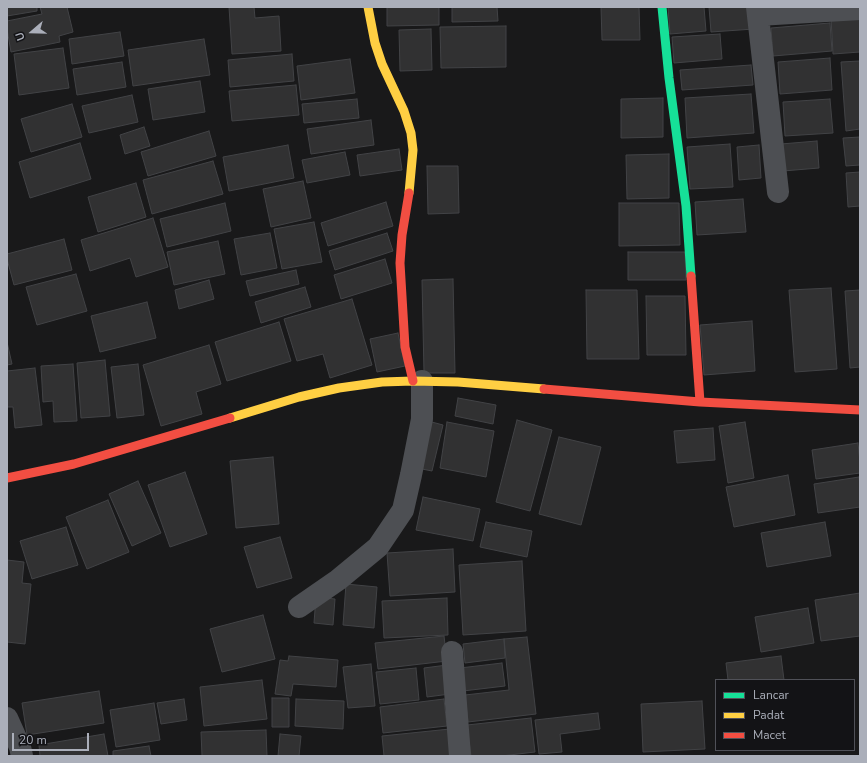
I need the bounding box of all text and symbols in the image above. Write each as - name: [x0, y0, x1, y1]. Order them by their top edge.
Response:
- north arrow: [12, 12, 52, 52]
- text: U: [12, 30, 29, 43]
- legend: [715, 679, 855, 751]
- text: Lancar: [753, 687, 789, 703]
- text: Padat: [753, 707, 784, 723]
- scale bar: [14, 725, 91, 751]
- text: Macet: [753, 727, 786, 743]
- text: 20 m: [19, 732, 47, 748]

